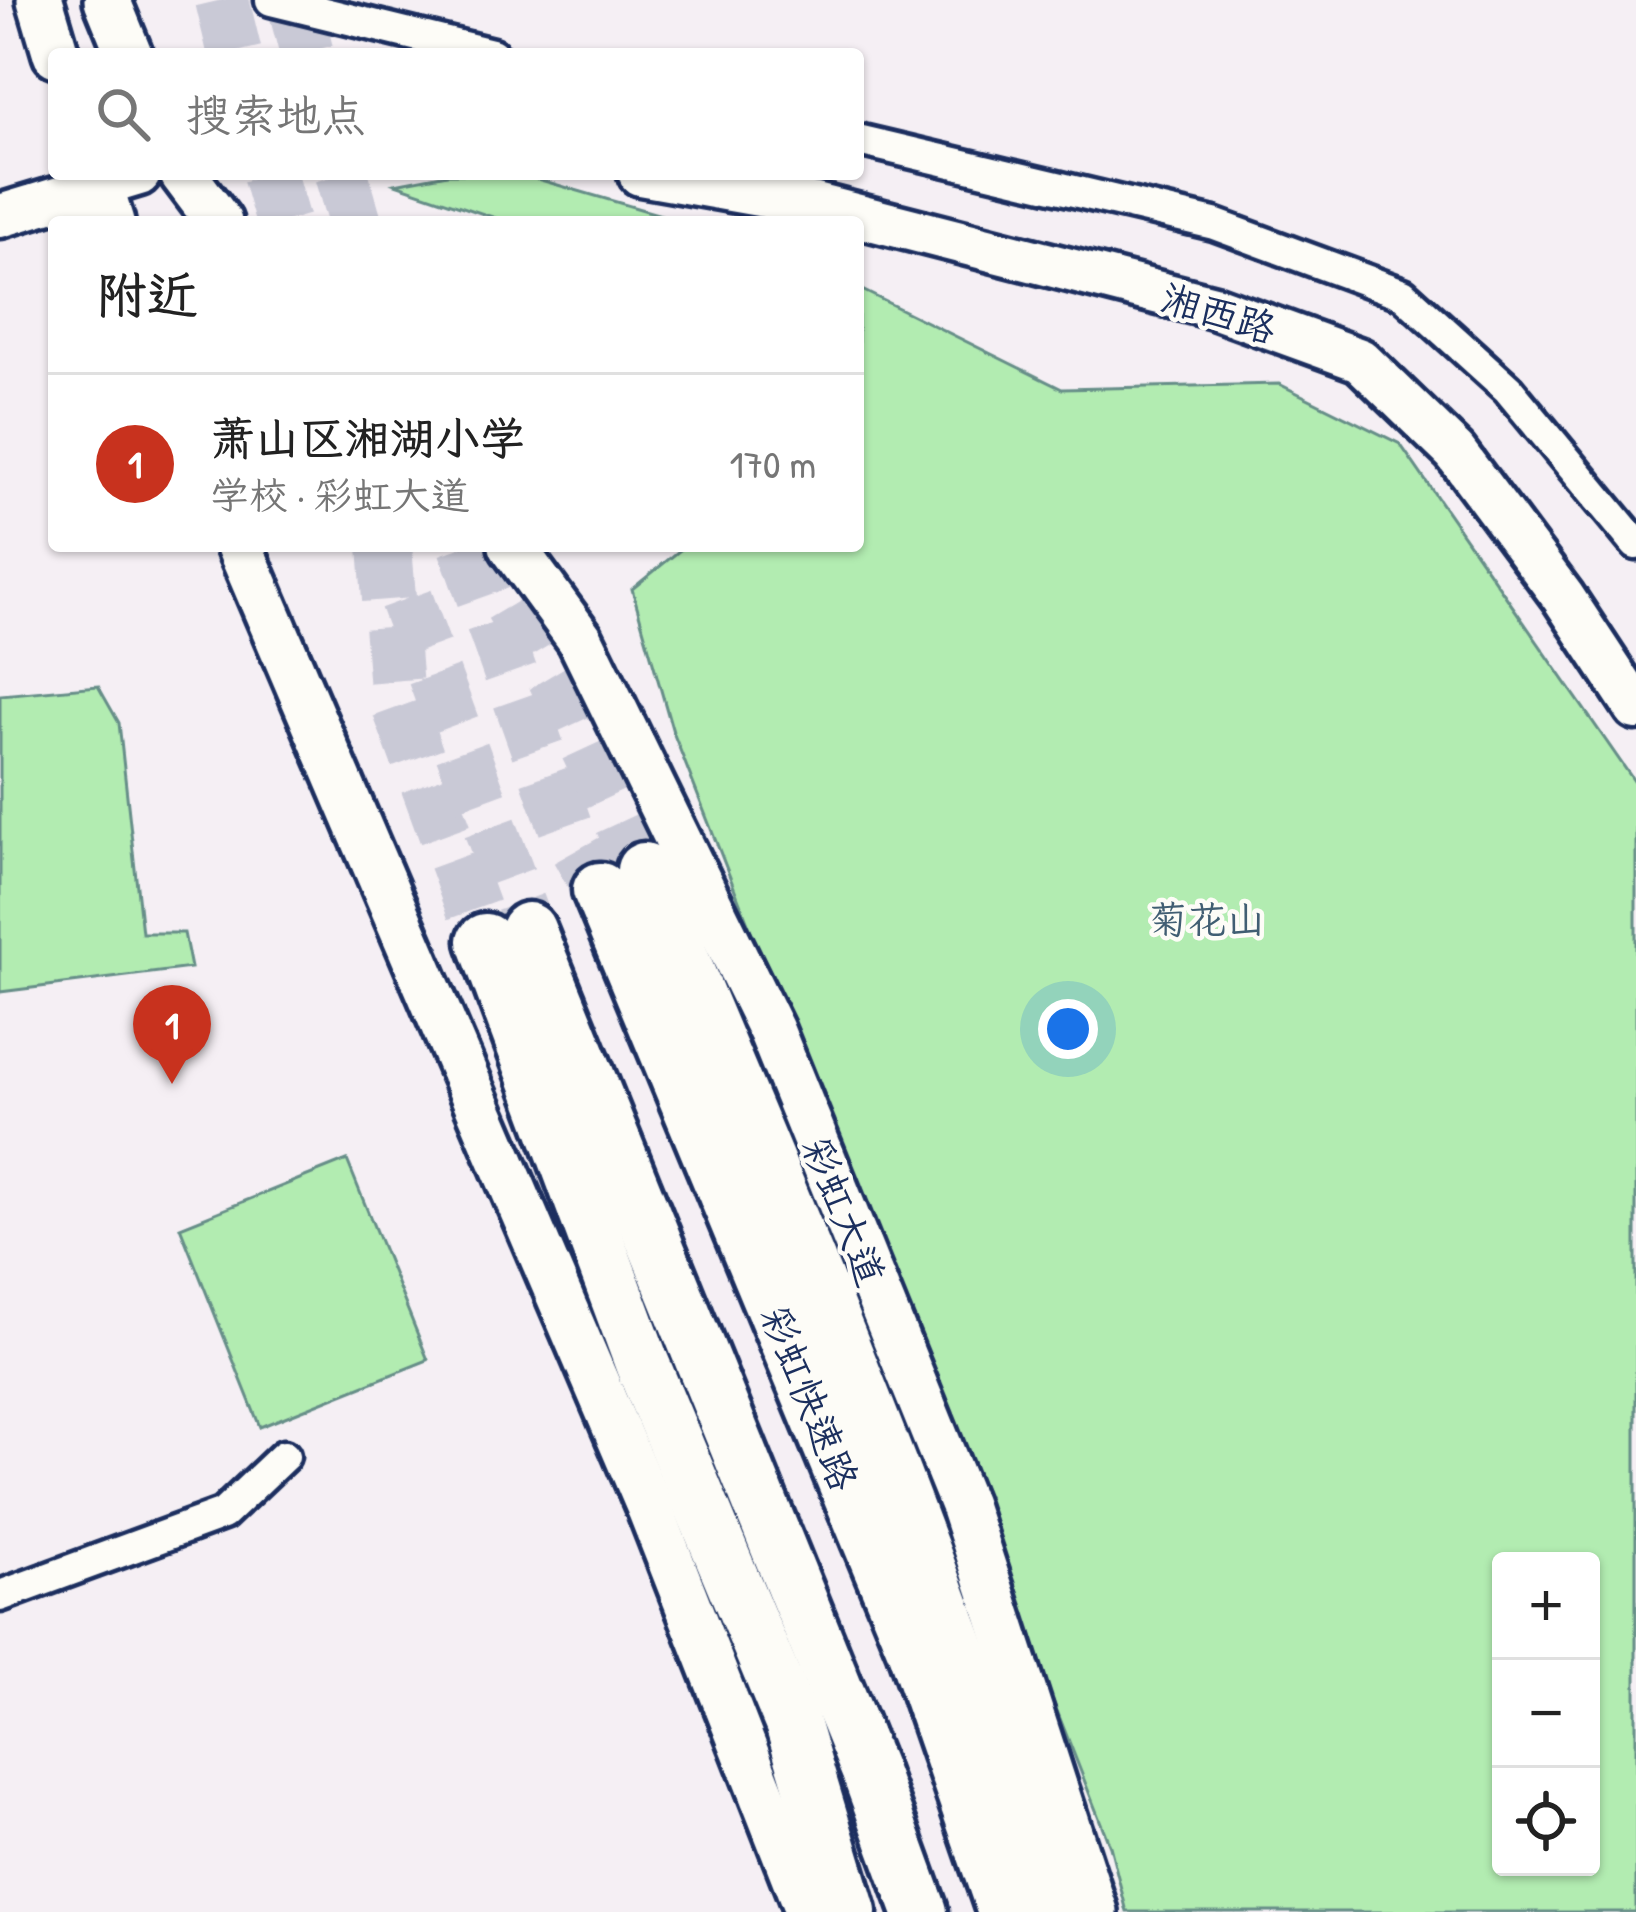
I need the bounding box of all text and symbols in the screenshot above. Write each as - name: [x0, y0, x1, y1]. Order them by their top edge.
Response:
- search box: [48, 48, 864, 180]
- icon: search: [90, 81, 156, 147]
- text: 搜索地点: [186, 84, 366, 145]
- text: 附近: [96, 260, 198, 329]
- street label: 湘西路: [1155, 270, 1283, 355]
- text: 萧山区湘湖小学: [210, 407, 525, 468]
- text: 1: [128, 437, 142, 490]
- text: 170 m: [730, 437, 816, 490]
- text: 学校 · 彩虹大道: [210, 468, 470, 521]
- park label: 菊花山: [1148, 892, 1266, 945]
- pin: 1: [133, 985, 211, 1084]
- your location: [1038, 999, 1098, 1059]
- street label: 彩虹大道: [791, 1129, 898, 1293]
- street label: 彩虹快速路: [749, 1297, 872, 1498]
- map controls: [1492, 1552, 1600, 1876]
- button: +: [1492, 1552, 1600, 1660]
- button: −: [1492, 1660, 1600, 1768]
- button: locate: [1492, 1768, 1600, 1876]

